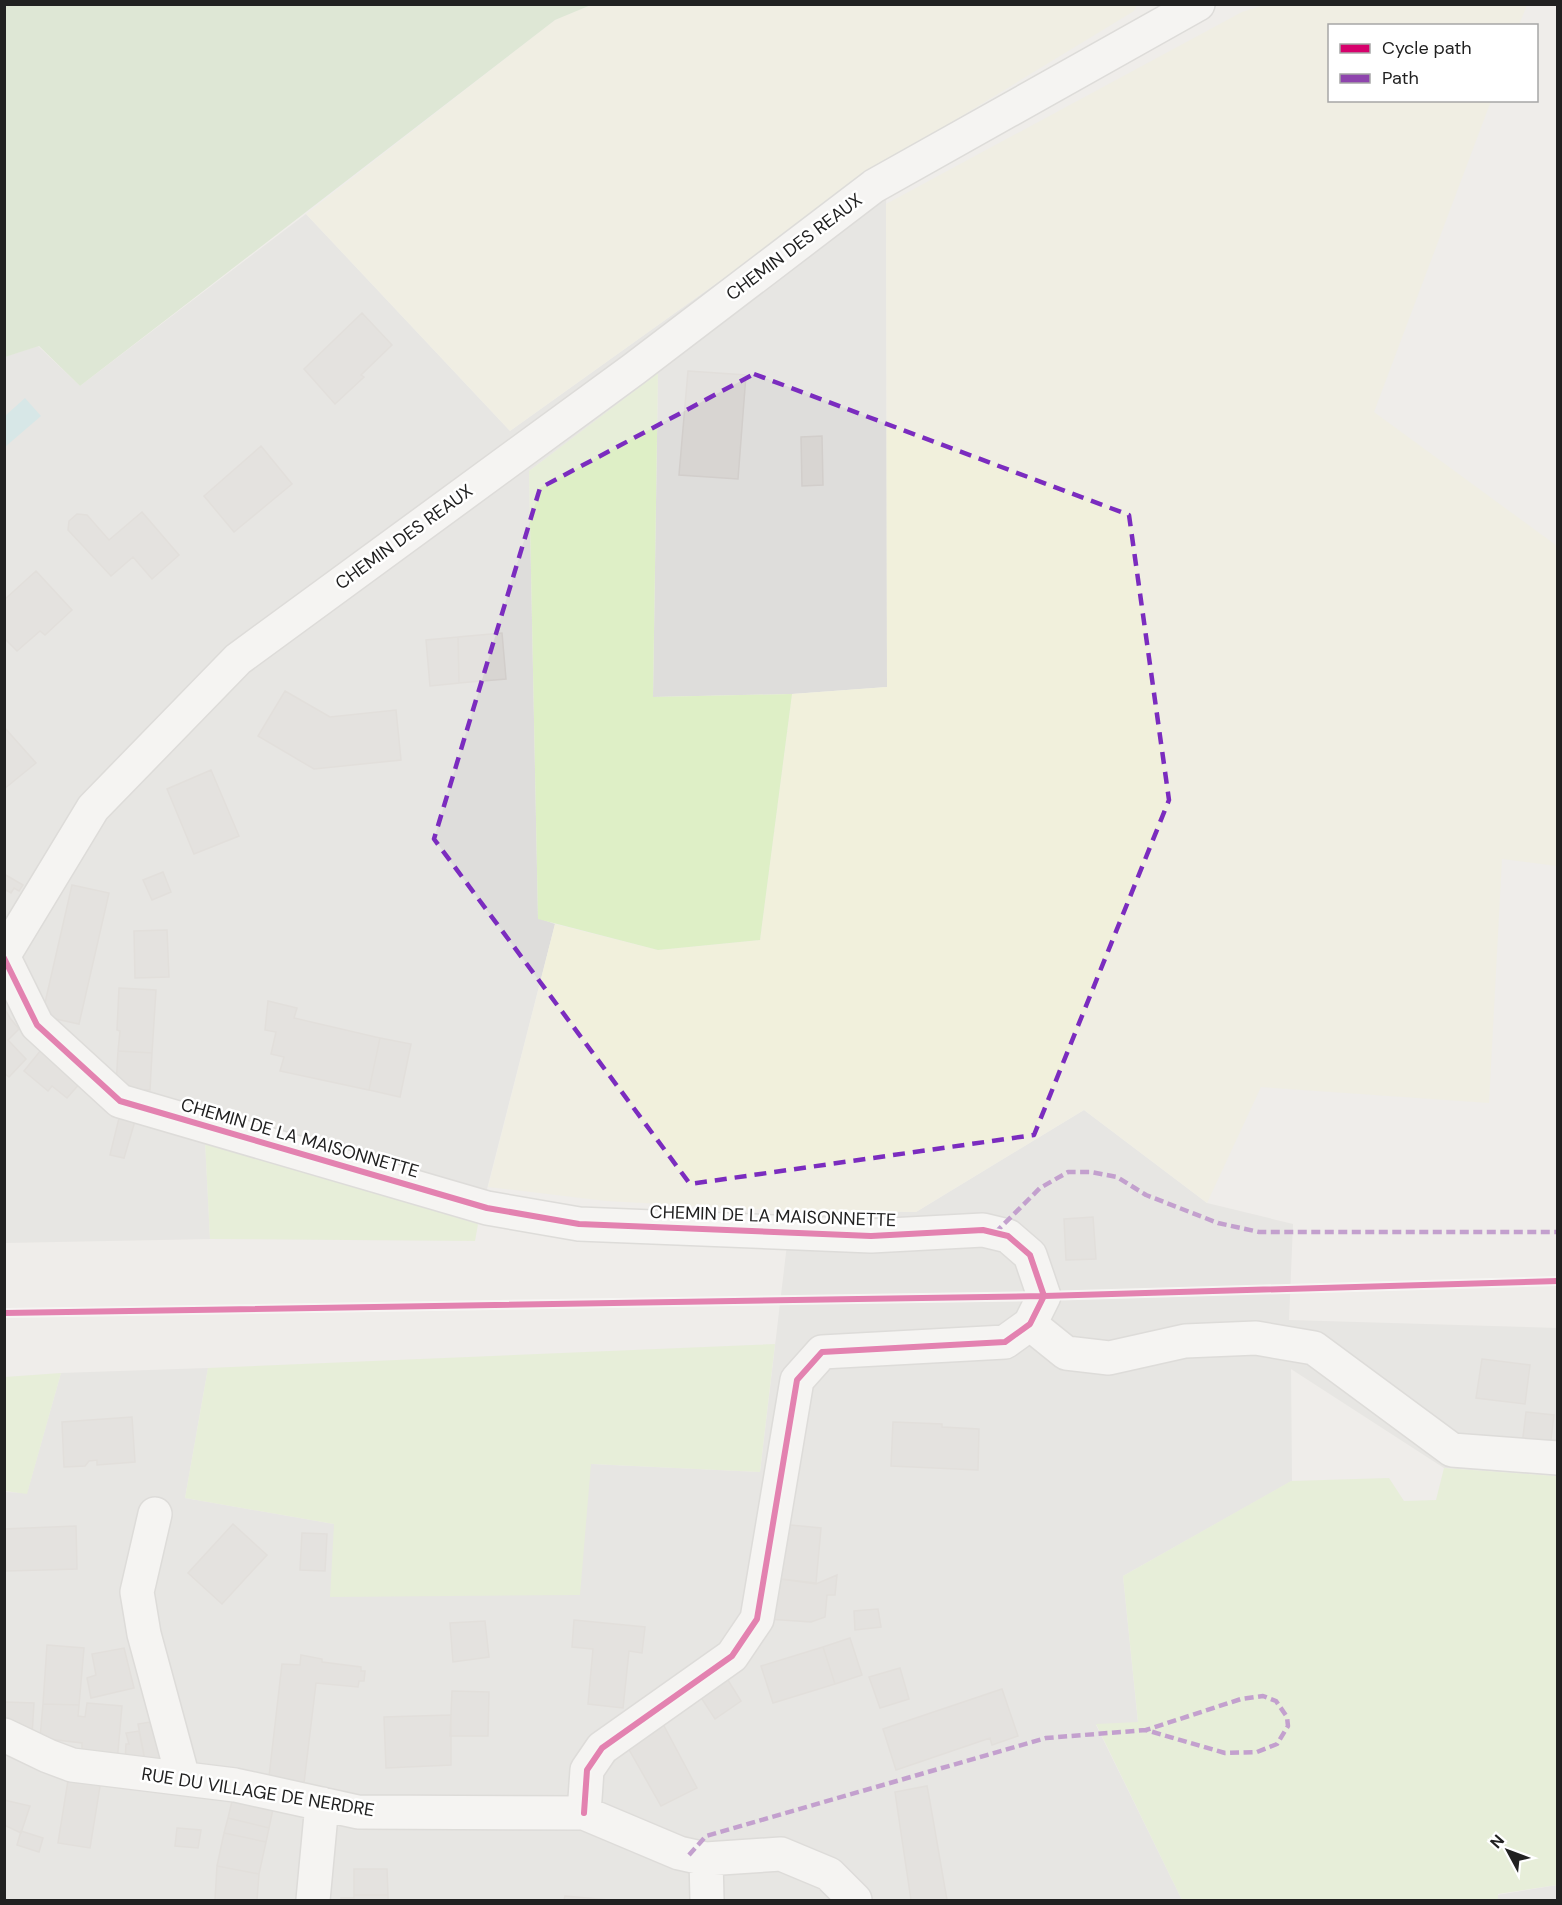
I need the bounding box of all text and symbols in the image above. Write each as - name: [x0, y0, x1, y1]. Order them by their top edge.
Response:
- legend: [1328, 24, 1538, 102]
- text: Cycle path: [1382, 36, 1472, 60]
- text: Path: [1382, 66, 1419, 90]
- street label: CHEMIN DES REAUX: [721, 188, 867, 306]
- street label: CHEMIN DES REAUX: [330, 479, 478, 595]
- street label: CHEMIN DE LA MAISONNETTE: [178, 1092, 422, 1184]
- street label: CHEMIN DE LA MAISONNETTE: [649, 1200, 897, 1232]
- street label: RUE DU VILLAGE DE NERDRE: [140, 1762, 376, 1822]
- north arrow: [1478, 1821, 1538, 1881]
- text: N: [1485, 1830, 1509, 1853]

